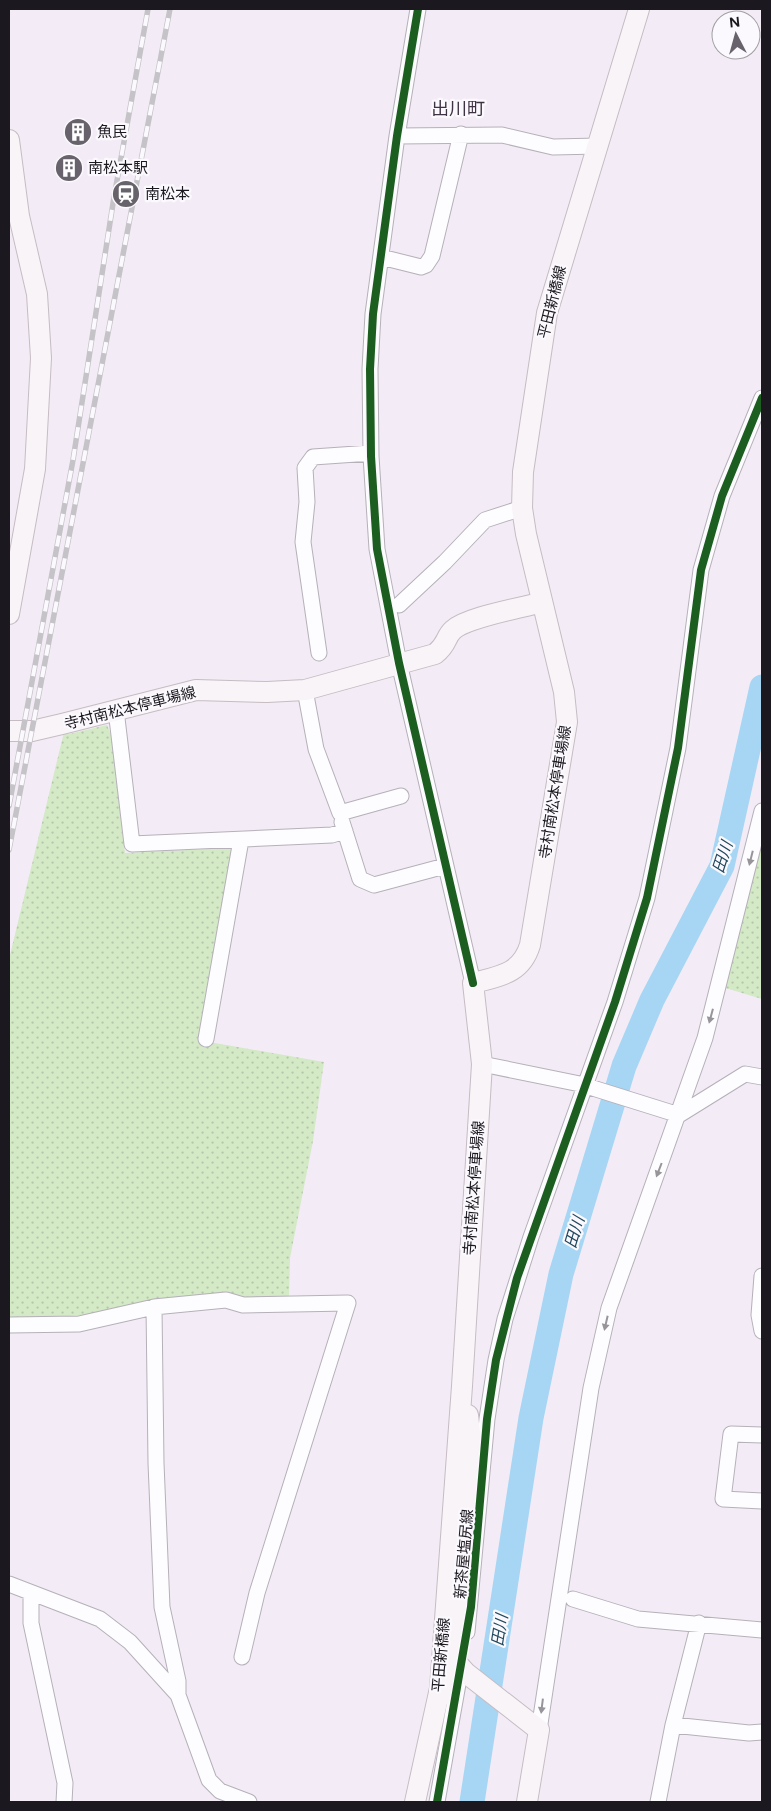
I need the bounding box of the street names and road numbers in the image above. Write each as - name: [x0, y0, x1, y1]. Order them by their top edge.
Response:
- street label: 平田新橋線: [534, 263, 570, 341]
- street label: 寺村南松本停車場線: [62, 683, 198, 733]
- street label: 寺村南松本停車場線: [536, 724, 574, 860]
- street label: 寺村南松本停車場線: [460, 1120, 488, 1256]
- street label: 新茶屋塩尻線: [451, 1508, 477, 1600]
- street label: 平田新橋線: [429, 1617, 453, 1693]

